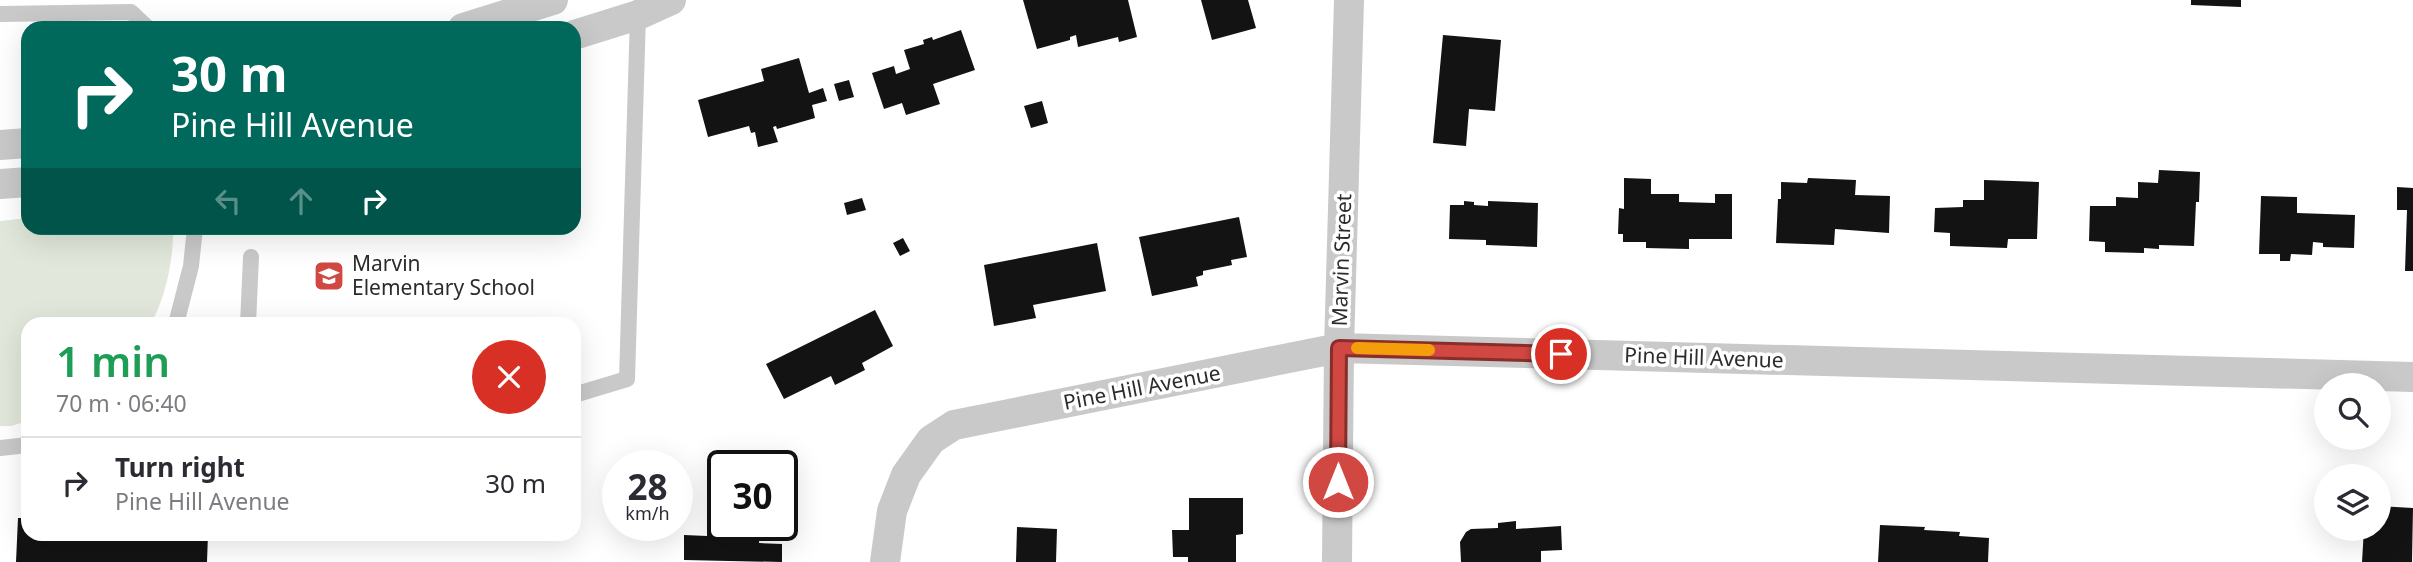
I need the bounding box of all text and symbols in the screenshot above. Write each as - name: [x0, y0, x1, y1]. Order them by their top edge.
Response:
- text: 30 m: [171, 40, 288, 106]
- icon: right: [56, 49, 147, 140]
- text: Pine Hill Avenue: [171, 103, 414, 146]
- icon: left: [209, 182, 247, 220]
- icon: ahead: [282, 182, 320, 220]
- icon: right: [355, 182, 393, 220]
- street label: Marvin Street: [1325, 193, 1357, 327]
- place label: Marvin Elementary School: [352, 249, 535, 301]
- school or university icon: Marvin Elementary School: [312, 259, 346, 293]
- pin: [1531, 324, 1591, 384]
- text: 1 min: [56, 332, 170, 389]
- icon: arrive: [1542, 335, 1580, 373]
- button: close: [472, 340, 546, 414]
- street label: Pine Hill Avenue: [1624, 340, 1784, 374]
- street label: Pine Hill Avenue: [1061, 358, 1223, 416]
- map controls: [2314, 373, 2391, 541]
- button: search: [2314, 373, 2391, 450]
- text: 70 m · 06:40: [56, 387, 187, 419]
- position arrow: [1301, 445, 1375, 519]
- text: Turn right: [115, 449, 245, 485]
- speed limit sign: 30: [707, 450, 798, 541]
- text: 28: [627, 463, 668, 510]
- icon: right: [56, 464, 94, 502]
- button: layers: [2314, 464, 2391, 541]
- text: 30 m: [485, 465, 546, 501]
- text: Pine Hill Avenue: [115, 485, 290, 517]
- text: km/h: [625, 501, 670, 525]

